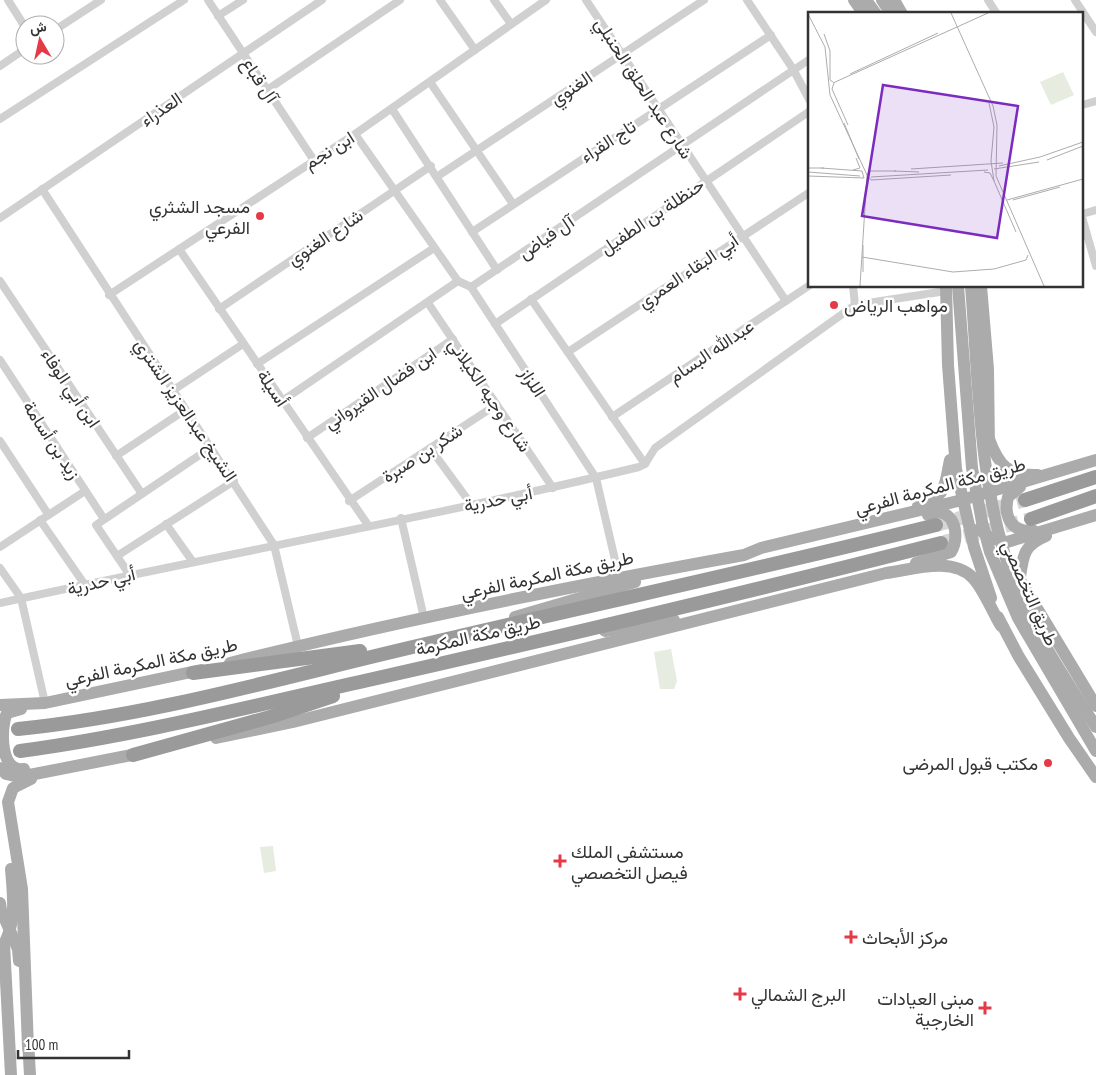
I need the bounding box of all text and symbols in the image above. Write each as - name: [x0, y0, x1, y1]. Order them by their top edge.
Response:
- inset map: [808, 12, 1084, 288]
- street label: شارع عبد الحلق الحنبلي: [586, 13, 698, 165]
- north arrow: [15, 15, 65, 65]
- text: ش: [28, 17, 48, 37]
- street label: آل قباع: [236, 53, 285, 109]
- street label: الغنوي: [545, 65, 599, 114]
- street label: العذراء: [136, 87, 186, 131]
- street label: تاج القراء: [576, 114, 641, 168]
- street label: ابن نجم: [300, 126, 359, 175]
- street label: حنظلة بن الطفيل: [595, 173, 709, 259]
- place label: مسجد الشثري الفرعي: [149, 195, 250, 243]
- street label: شارع الغنوي: [283, 203, 370, 274]
- street label: آل فياض: [514, 209, 580, 264]
- marker: مسجد الشثري الفرعي: [254, 210, 266, 222]
- street label: أبي البقاء العمري: [633, 229, 745, 316]
- place label: مواهب الرياض: [844, 294, 948, 317]
- marker: مواهب الرياض: [828, 299, 840, 311]
- street label: عبدالله البسام: [664, 314, 759, 389]
- street label: الشيخ عبدالعزيز الشتري: [126, 334, 242, 488]
- street label: شارع وجيه الكيلاني: [440, 334, 537, 459]
- street label: ابن فضال القيرواني: [319, 342, 443, 438]
- street label: ابن أبي الوفاء: [33, 344, 106, 434]
- street label: اللزاز: [514, 362, 551, 401]
- street label: أسيلة: [252, 365, 294, 411]
- street label: زيد بن أسامة: [18, 396, 86, 484]
- street label: شكر بن صبرة: [377, 418, 467, 488]
- street label: طريق مكة المكرمة الفرعي: [852, 452, 1029, 524]
- street label: أبي حدرية: [462, 481, 535, 521]
- street label: طريق التخصصي: [993, 537, 1063, 651]
- street label: طريق مكة المكرمة الفرعي: [459, 545, 636, 608]
- street label: أبي حدرية: [65, 562, 138, 604]
- street label: طريق مكة المكرمة: [413, 609, 543, 661]
- street label: طريق مكة المكرمة الفرعي: [63, 632, 240, 695]
- place label: مكتب قبول المرضى: [902, 752, 1038, 775]
- marker: مكتب قبول المرضى: [1042, 757, 1054, 769]
- place label: مستشفى الملك فيصل التخصصي: [571, 840, 688, 888]
- marker: مستشفى الملك فيصل التخصصي: [553, 854, 567, 868]
- place label: مركز الأبحاث: [862, 926, 948, 949]
- marker: مركز الأبحاث: [844, 930, 858, 944]
- place label: البرج الشمالي: [751, 983, 846, 1010]
- marker: البرج الشمالي: [733, 987, 747, 1001]
- place label: مبنى العيادات الخارجية: [877, 987, 974, 1031]
- marker: مبنى العيادات الخارجية: [978, 1001, 992, 1015]
- scale bar: [18, 1028, 129, 1060]
- text: 100 m: [25, 1035, 58, 1054]

